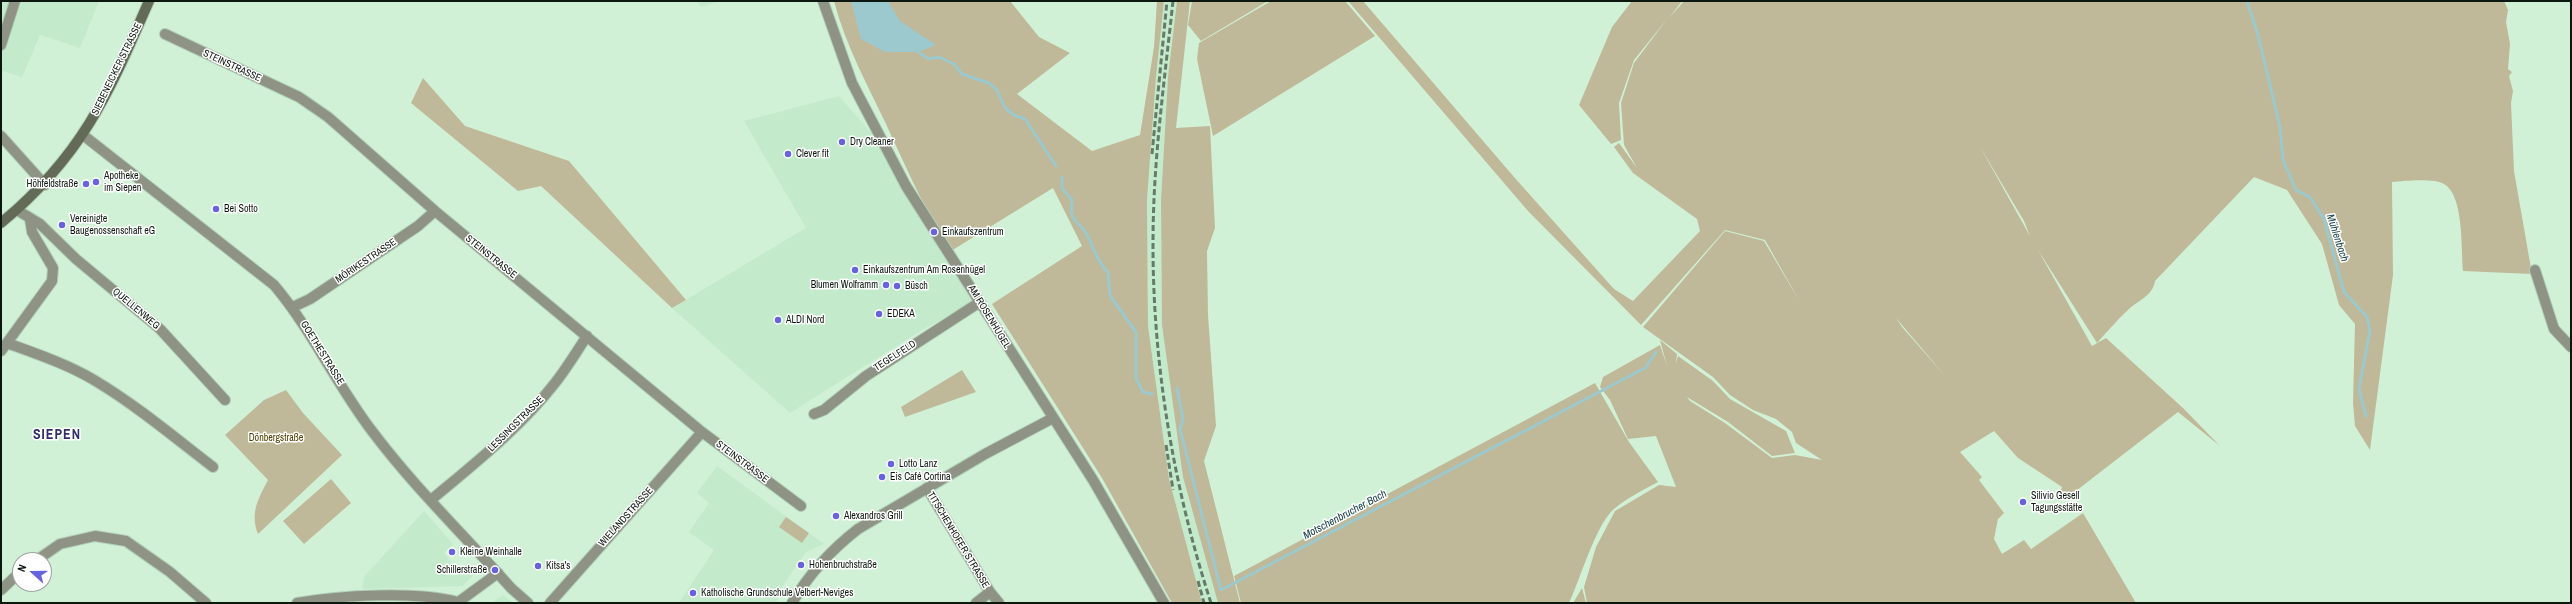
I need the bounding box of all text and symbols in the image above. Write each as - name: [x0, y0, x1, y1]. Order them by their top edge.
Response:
- street label: SIEBENEICKER STRASSE: [89, 21, 145, 117]
- street label: STEINSTRASSE: [201, 47, 263, 85]
- place label: Dry Cleaner: [850, 136, 894, 148]
- marker: Dry Cleaner: [837, 137, 847, 147]
- place label: Clever fit: [796, 148, 829, 160]
- marker: Clever fit: [783, 149, 793, 159]
- place label: Apotheke im Siepen: [104, 170, 141, 194]
- marker: Apotheke im Siepen: [91, 177, 101, 187]
- place label: Höhfeldstraße: [27, 178, 78, 190]
- marker: Höhfeldstraße: [81, 179, 91, 189]
- place label: Bei Sotto: [224, 203, 258, 215]
- marker: Bei Sotto: [211, 204, 221, 214]
- place label: Vereinigte Baugenossenschaft eG: [70, 213, 155, 236]
- water label: Mühlenbach: [2323, 213, 2351, 263]
- marker: Vereinigte Baugenossenschaft eG: [57, 220, 67, 230]
- place label: Einkaufszentrum: [942, 226, 1004, 238]
- marker: Einkaufszentrum: [929, 227, 939, 237]
- street label: STEINSTRASSE: [463, 233, 519, 281]
- street label: MÖRIKESTRASSE: [333, 236, 399, 286]
- place label: Einkaufszentrum Am Rosenhügel: [863, 264, 985, 276]
- marker: Einkaufszentrum Am Rosenhügel: [850, 265, 860, 275]
- place label: Blumen Wolframm: [811, 279, 878, 291]
- marker: Blumen Wolframm: [881, 280, 891, 290]
- place label: Büsch: [905, 280, 928, 292]
- marker: Büsch: [892, 281, 902, 291]
- street label: AM ROSENHÜGEL: [965, 283, 1013, 351]
- street label: QUELLENWEG: [110, 286, 162, 332]
- place label: EDEKA: [887, 308, 915, 320]
- marker: EDEKA: [874, 309, 884, 319]
- place label: ALDI Nord: [786, 314, 824, 326]
- marker: ALDI Nord: [773, 315, 783, 325]
- street label: GOETHESTRASSE: [298, 319, 346, 387]
- street label: TEGELFELD: [872, 338, 918, 374]
- street label: LESSINGSTRASSE: [486, 394, 546, 454]
- district label: SIEPEN: [33, 427, 81, 443]
- park label: Dönbergstraße: [249, 432, 303, 444]
- street label: STEINSTRASSE: [713, 438, 771, 486]
- place label: Lotto Lanz: [899, 458, 937, 470]
- marker: Lotto Lanz: [886, 459, 896, 469]
- place label: Eis Café Cortina: [890, 471, 951, 483]
- marker: Eis Café Cortina: [877, 472, 887, 482]
- street label: WIELANDSTRASSE: [596, 485, 656, 549]
- water label: Motschenbrucher Bach: [1301, 487, 1389, 543]
- street label: TITSCHENHOFER STRASSE: [924, 490, 992, 590]
- place label: Silivio Gesell Tagungsstätte: [2031, 490, 2082, 514]
- marker: Silivio Gesell Tagungsstätte: [2018, 497, 2028, 507]
- place label: Alexandros Grill: [844, 510, 902, 522]
- marker: Alexandros Grill: [831, 511, 841, 521]
- place label: Kleine Weinhalle: [460, 546, 522, 558]
- marker: Kleine Weinhalle: [447, 547, 457, 557]
- north arrow: [12, 552, 52, 592]
- place label: Hohenbruchstraße: [809, 559, 877, 571]
- place label: Kitsa's: [546, 560, 570, 572]
- marker: Hohenbruchstraße: [796, 560, 806, 570]
- marker: Kitsa's: [533, 561, 543, 571]
- text: N: [14, 563, 29, 574]
- place label: Schillerstraße: [436, 564, 487, 576]
- marker: Schillerstraße: [490, 565, 500, 575]
- place label: Katholische Grundschule Velbert-Neviges: [701, 587, 853, 599]
- marker: Katholische Grundschule Velbert-Neviges: [688, 588, 698, 598]

